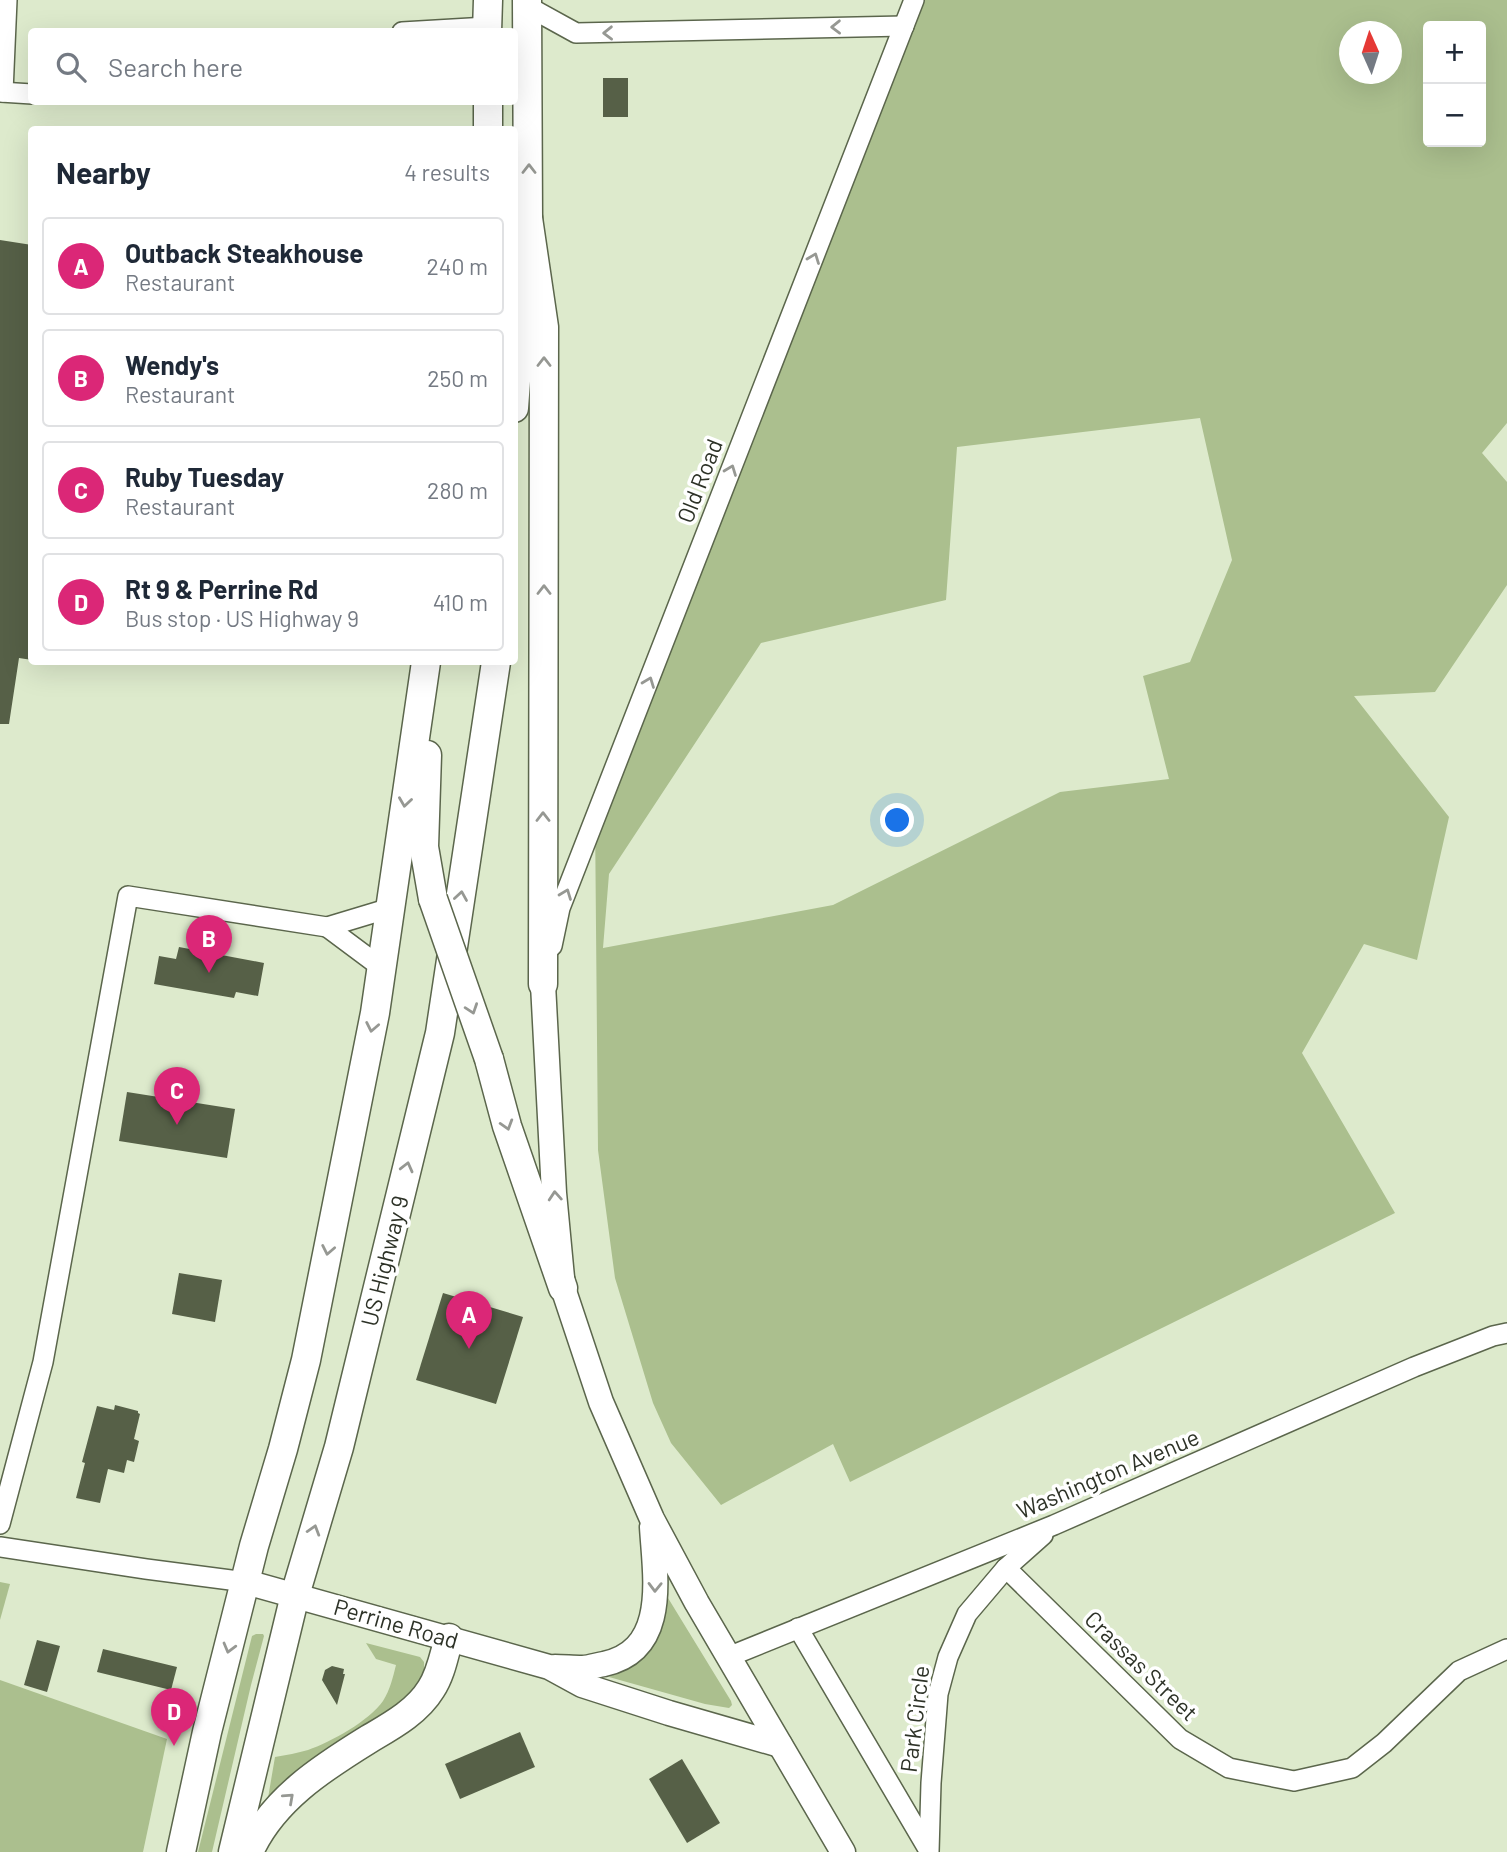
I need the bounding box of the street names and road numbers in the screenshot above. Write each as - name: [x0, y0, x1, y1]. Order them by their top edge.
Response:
- street label: Old Road: [670, 435, 728, 527]
- street label: US Highway 9: [354, 1193, 414, 1329]
- street label: Washington Avenue: [1012, 1422, 1203, 1524]
- street label: Perrine Road: [331, 1592, 462, 1654]
- street label: Crassas Street: [1079, 1604, 1204, 1726]
- street label: Park Circle: [894, 1664, 934, 1774]

